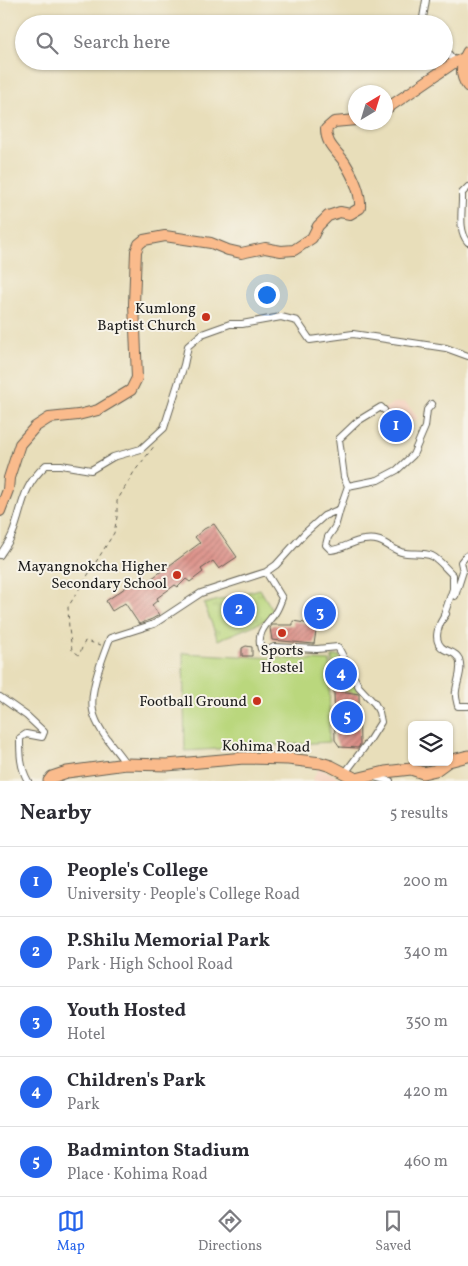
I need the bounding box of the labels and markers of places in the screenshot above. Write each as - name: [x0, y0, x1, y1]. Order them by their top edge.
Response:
- place label: Kumlong Baptist Church: [97, 299, 196, 337]
- marker: Kumlong Baptist Church: [200, 311, 212, 323]
- pin: 1: [380, 407, 412, 445]
- place label: Mayangnokcha Higher Secondary School: [18, 557, 167, 595]
- marker: Mayangnokcha Higher Secondary School: [171, 569, 183, 581]
- pin: 2: [223, 591, 255, 629]
- pin: 3: [304, 594, 336, 632]
- marker: Sports Hostel: [276, 627, 288, 639]
- place label: Sports Hostel: [261, 641, 303, 679]
- pin: 4: [325, 655, 357, 693]
- place label: Football Ground: [139, 692, 247, 713]
- marker: Football Ground: [251, 695, 263, 707]
- pin: 5: [331, 698, 363, 736]

